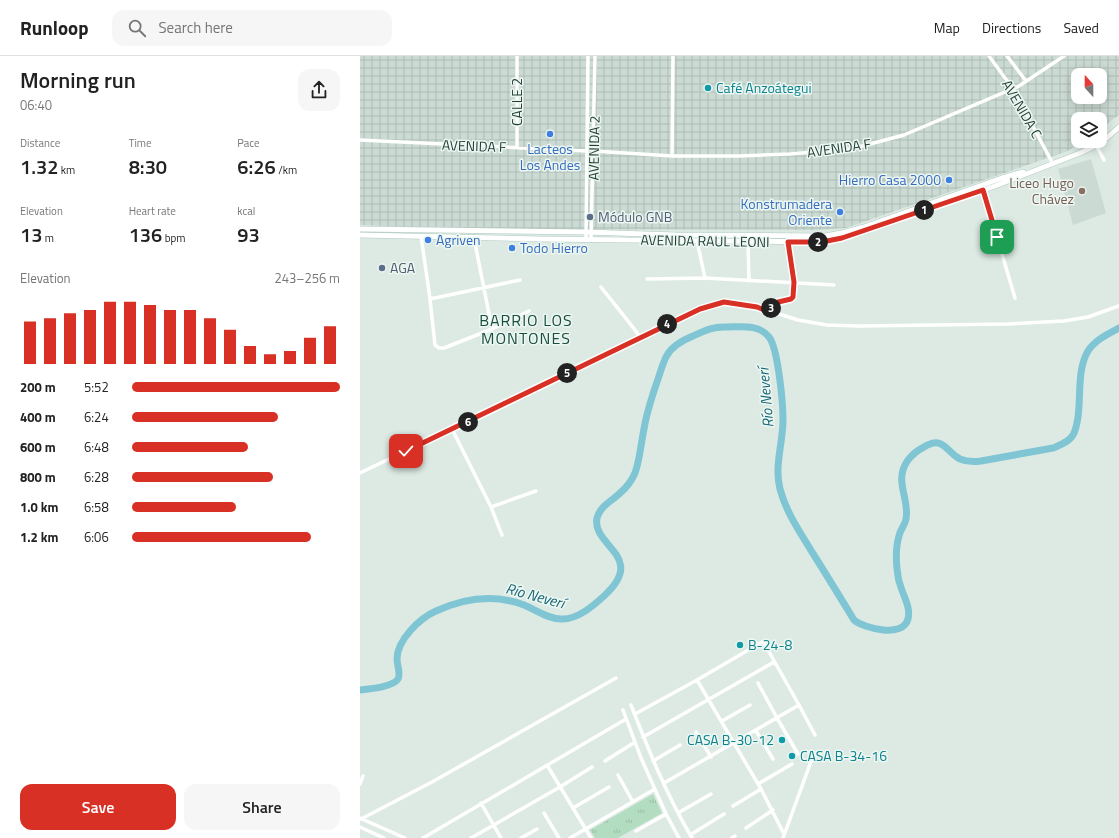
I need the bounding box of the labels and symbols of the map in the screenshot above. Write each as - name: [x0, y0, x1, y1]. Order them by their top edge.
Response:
- north arrow: [1071, 68, 1107, 104]
- street label: AVENIDA C: [997, 76, 1048, 142]
- place label: Café Anzoátegui: [716, 77, 812, 98]
- street label: CALLE 2: [506, 78, 527, 126]
- marker: Café Anzoátegui: [703, 83, 713, 93]
- street label: AVENIDA 2: [582, 115, 605, 181]
- marker: Lacteos Los Andes: [545, 129, 555, 139]
- street label: AVENIDA F: [806, 133, 872, 162]
- street label: AVENIDA F: [441, 134, 507, 157]
- place label: Lacteos Los Andes: [520, 138, 580, 175]
- place label: Hierro Casa 2000: [839, 169, 941, 190]
- place label: Liceo Hugo Chávez: [1009, 172, 1074, 209]
- marker: Hierro Casa 2000: [944, 175, 954, 185]
- marker: Liceo Hugo Chávez: [1077, 186, 1087, 196]
- place label: Konstrumadera Oriente: [741, 193, 832, 230]
- pin: 1: [914, 200, 934, 220]
- place label: Módulo GNB: [598, 206, 672, 227]
- marker: Konstrumadera Oriente: [835, 207, 845, 217]
- marker: Módulo GNB: [585, 212, 595, 222]
- pin: [980, 220, 1014, 254]
- place label: Agriven: [436, 229, 481, 250]
- street label: AVENIDA RAUL LEONI: [640, 229, 770, 252]
- pin: 2: [808, 232, 828, 252]
- marker: Agriven: [423, 235, 433, 245]
- place label: Todo Hierro: [520, 237, 588, 258]
- marker: Todo Hierro: [507, 243, 517, 253]
- place label: AGA: [390, 257, 416, 278]
- marker: AGA: [377, 263, 387, 273]
- pin: 3: [761, 298, 781, 318]
- district label: BARRIO LOS MONTONES: [479, 308, 573, 350]
- pin: 4: [657, 314, 677, 334]
- pin: 5: [557, 363, 577, 383]
- water label: Río Neverí: [751, 363, 780, 429]
- pin: 6: [458, 412, 478, 432]
- pin: [389, 434, 423, 468]
- water label: Río Neverí: [503, 577, 571, 615]
- place label: B-24-8: [748, 634, 793, 655]
- marker: B-24-8: [735, 640, 745, 650]
- place label: CASA B-30-12: [687, 729, 774, 750]
- marker: CASA B-30-12: [777, 735, 787, 745]
- place label: CASA B-34-16: [800, 745, 887, 766]
- marker: CASA B-34-16: [787, 751, 797, 761]

